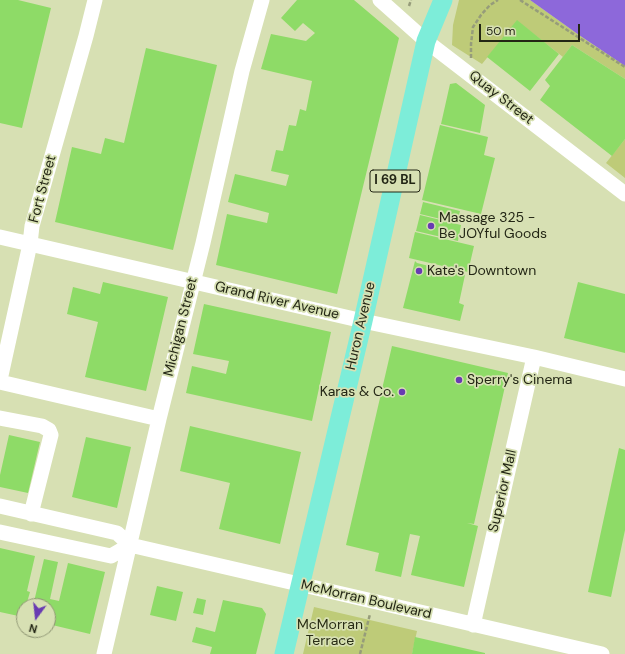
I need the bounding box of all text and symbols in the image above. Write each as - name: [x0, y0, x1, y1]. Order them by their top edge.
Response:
- scale bar: [481, 16, 582, 42]
- text: 50 m: [486, 23, 515, 39]
- street label: Quay Street: [465, 68, 537, 128]
- street label: Fort Street: [26, 153, 60, 225]
- road number: I 69 BL: [370, 170, 420, 192]
- place label: Massage 325 - Be JOYful Goods: [439, 210, 547, 242]
- marker: Massage 325 - Be JOYful Goods: [426, 221, 436, 231]
- place label: Kate's Downtown: [427, 263, 536, 279]
- marker: Kate's Downtown: [414, 266, 424, 276]
- street label: Michigan Street: [161, 276, 201, 378]
- street label: Grand River Avenue: [213, 279, 341, 323]
- street label: Huron Avenue: [343, 280, 379, 372]
- place label: Sperry's Cinema: [467, 372, 572, 388]
- marker: Sperry's Cinema: [454, 375, 464, 385]
- place label: Karas & Co.: [320, 384, 394, 400]
- marker: Karas & Co.: [397, 387, 407, 397]
- street label: Superior Mall: [485, 448, 521, 534]
- street label: McMorran Boulevard: [299, 577, 433, 623]
- north arrow: [16, 598, 56, 638]
- park label: McMorran Terrace: [297, 617, 363, 650]
- text: N: [27, 621, 39, 636]

